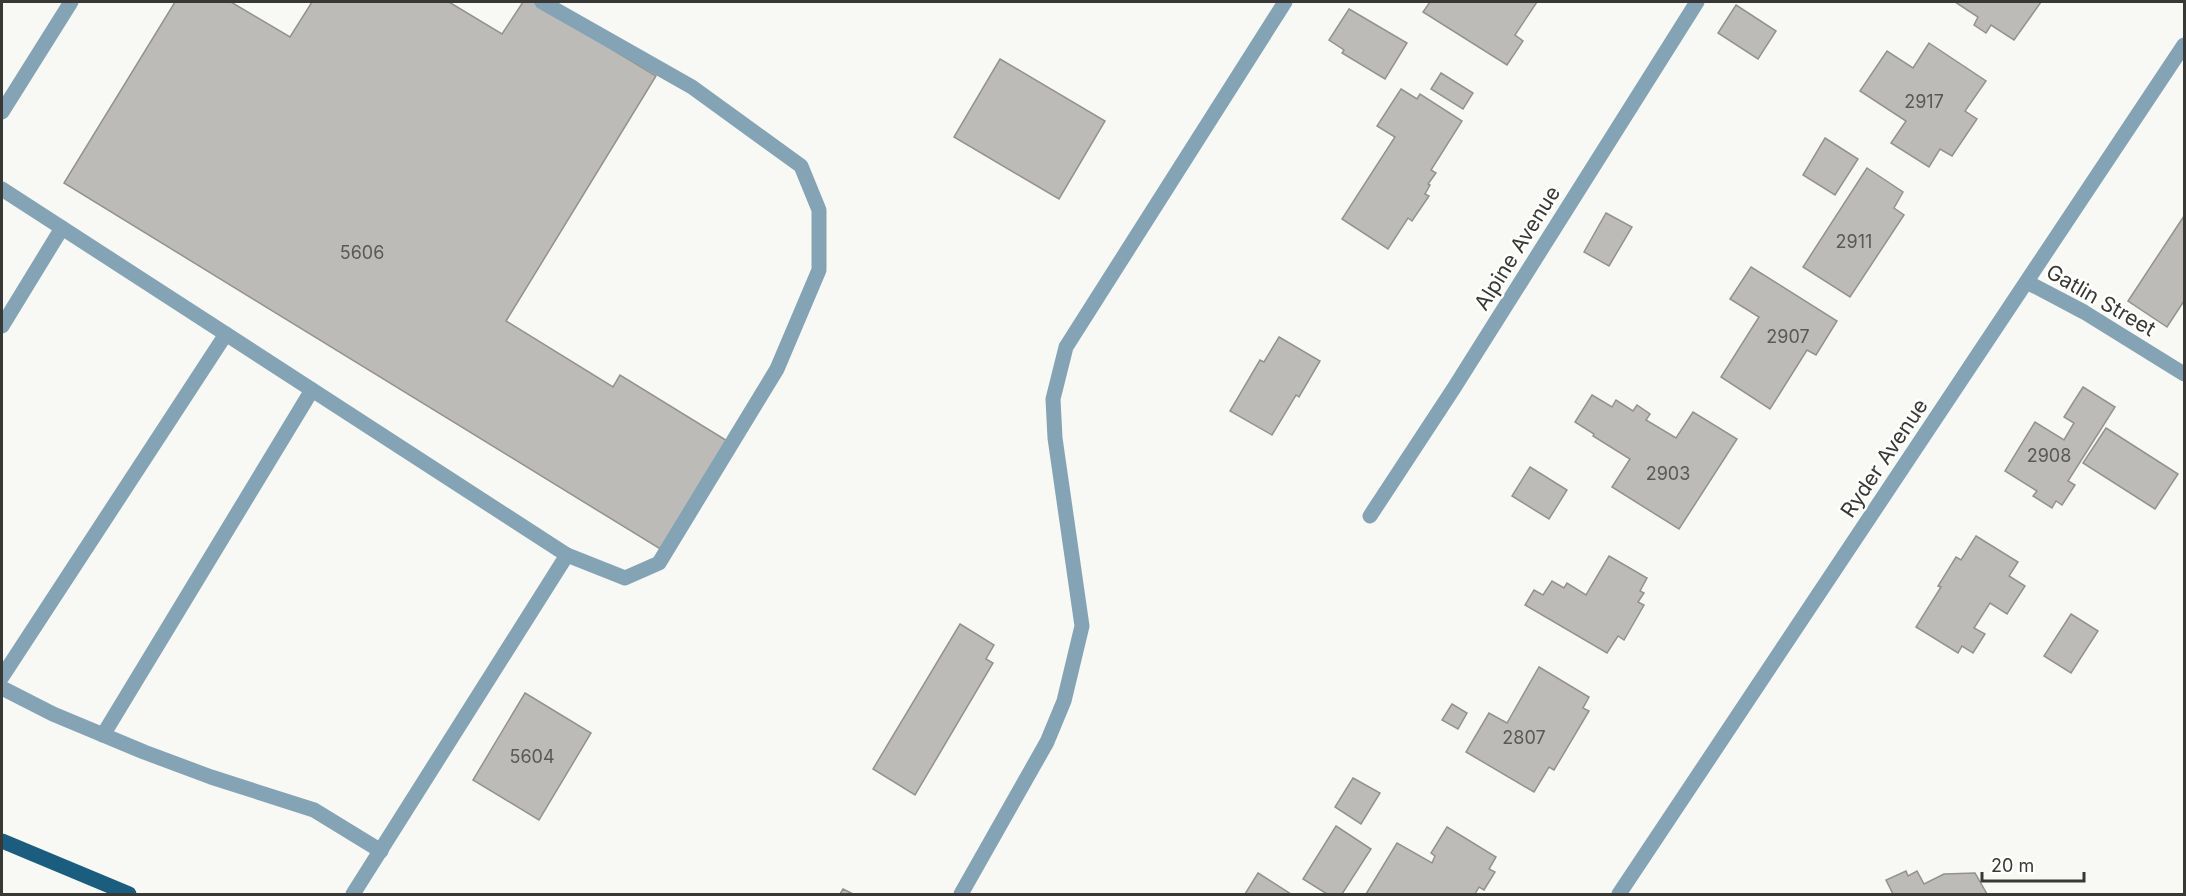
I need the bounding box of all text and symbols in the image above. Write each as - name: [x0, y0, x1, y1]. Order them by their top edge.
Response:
- house number: 2917: [1904, 91, 1944, 112]
- street label: Alpine Avenue: [1469, 181, 1565, 315]
- house number: 2911: [1836, 231, 1872, 252]
- house number: 5606: [340, 242, 384, 263]
- street label: Gatlin Street: [2042, 259, 2160, 341]
- house number: 2907: [1766, 326, 1810, 347]
- street label: Ryder Avenue: [1835, 394, 1933, 522]
- house number: 2908: [2027, 445, 2071, 466]
- house number: 2903: [1646, 463, 1690, 484]
- house number: 2807: [1502, 727, 1546, 748]
- house number: 5604: [509, 746, 555, 767]
- scale bar: [1982, 845, 2084, 883]
- text: 20 m: [1991, 855, 2034, 876]

